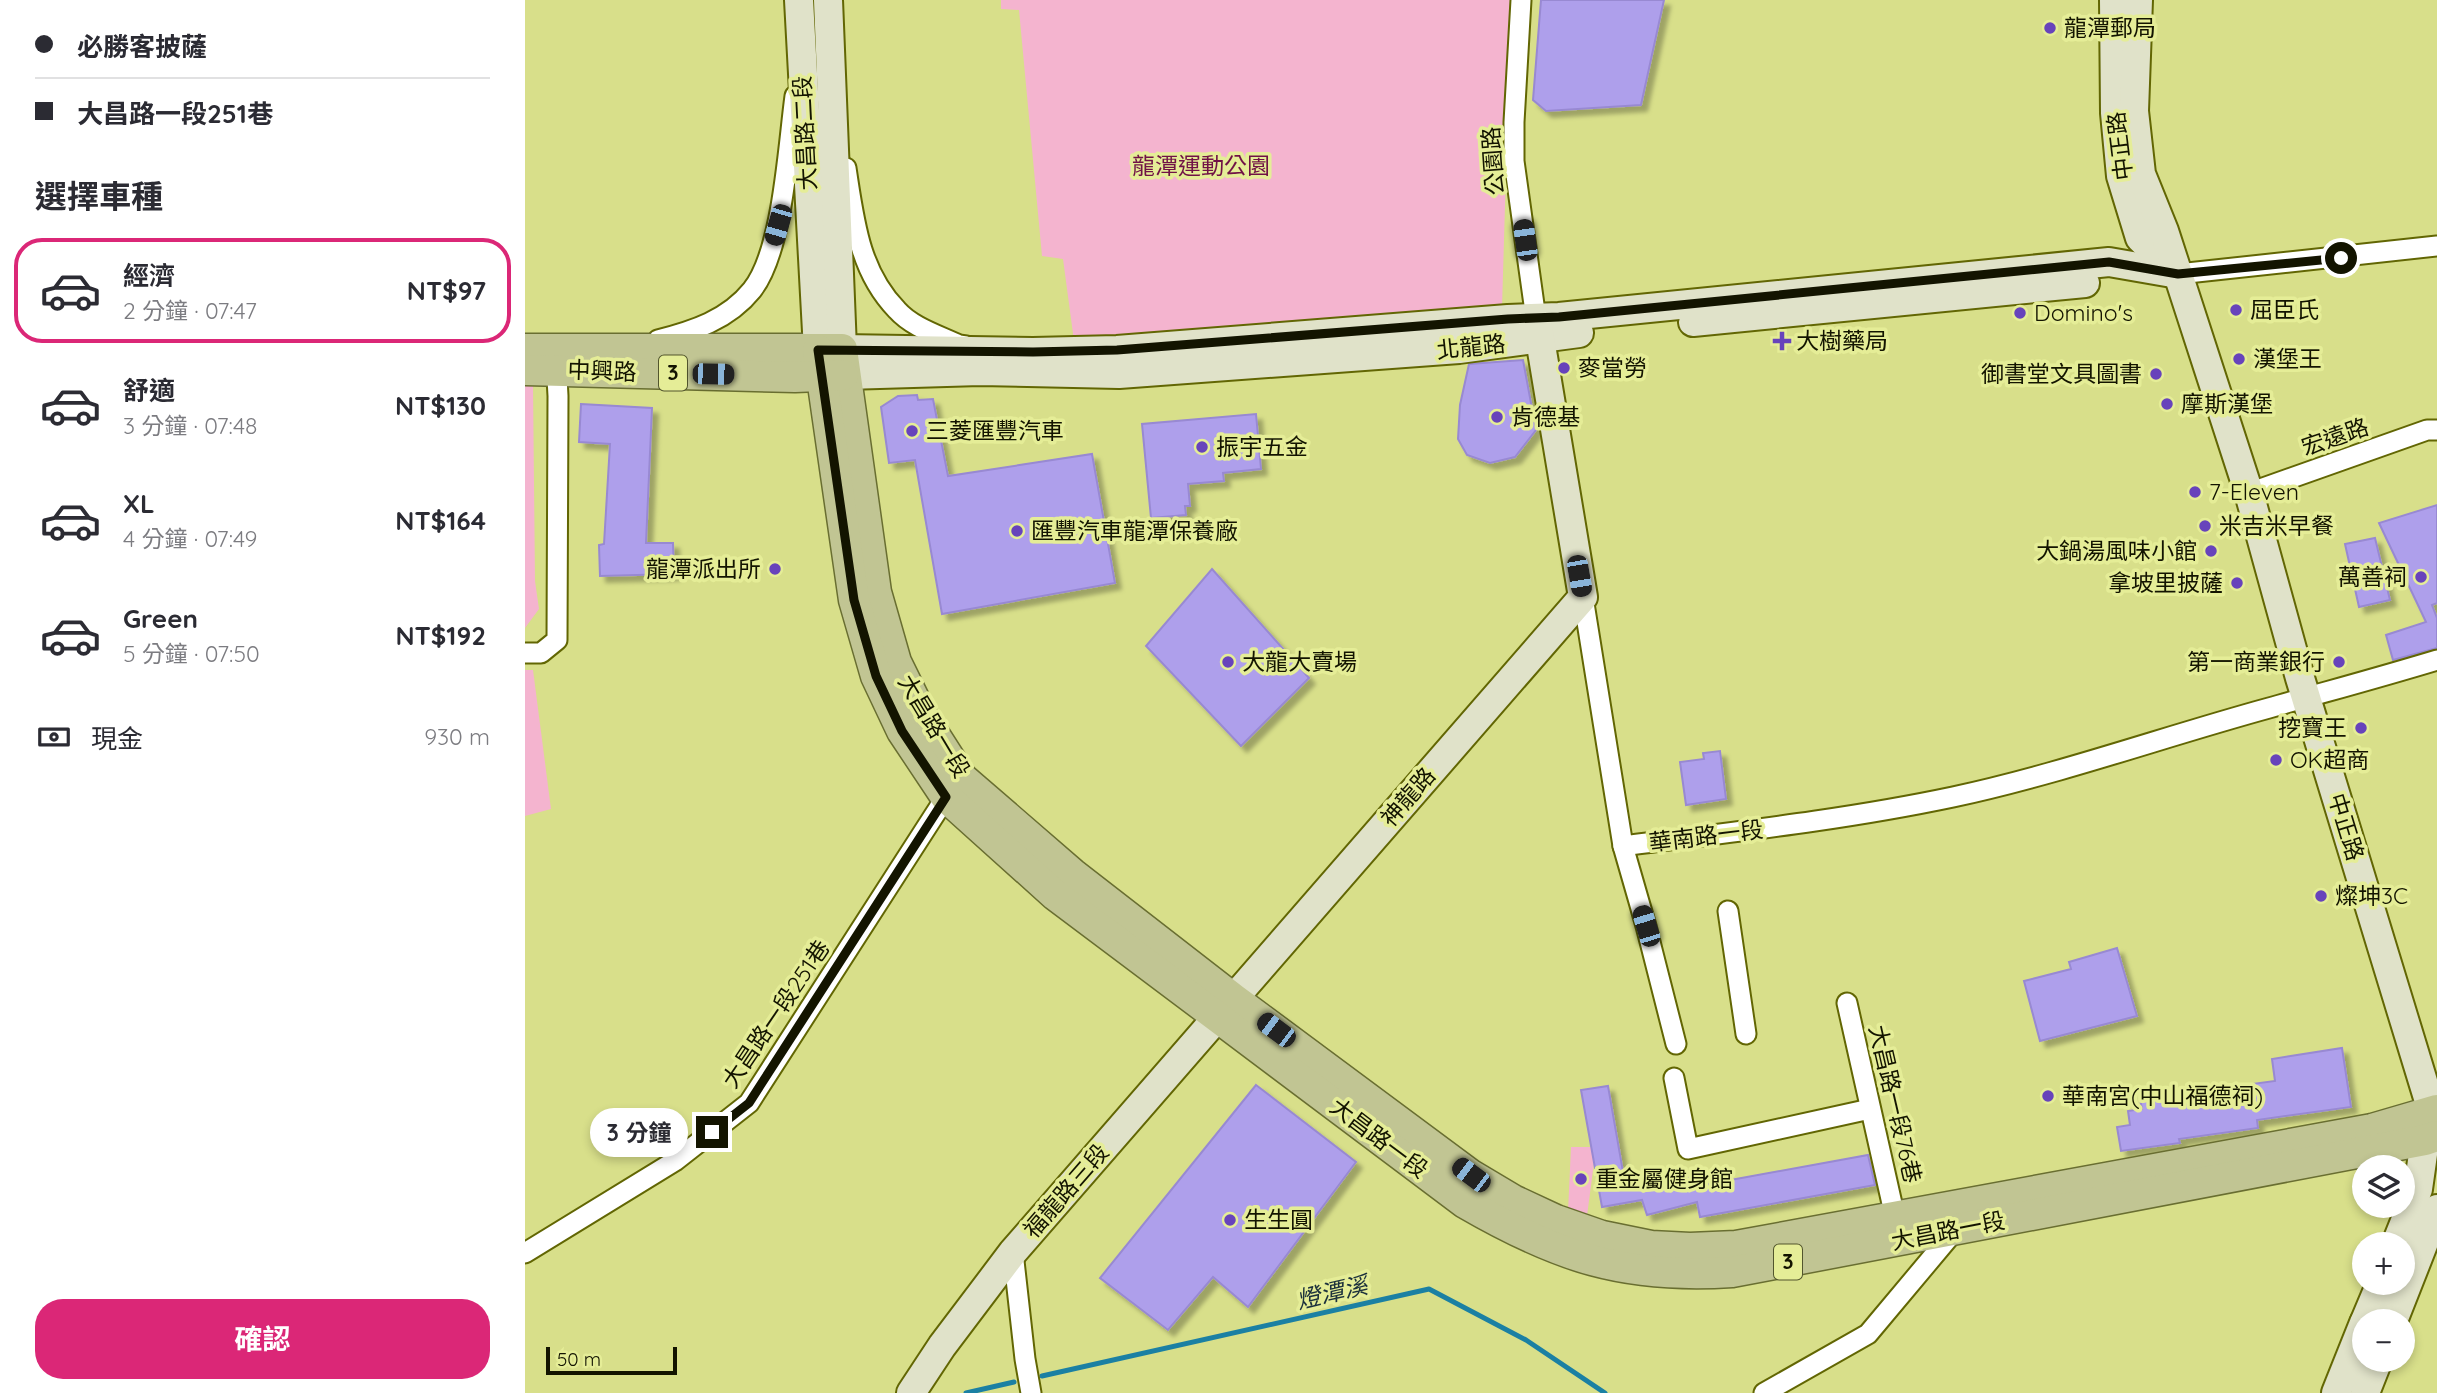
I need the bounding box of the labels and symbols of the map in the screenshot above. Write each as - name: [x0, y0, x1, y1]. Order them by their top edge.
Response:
- place label: 龍潭郵局: [2064, 13, 2156, 42]
- marker: 龍潭郵局: [2042, 20, 2058, 36]
- street label: 大昌路二段: [787, 75, 822, 191]
- street label: 中正路: [2101, 110, 2138, 182]
- street label: 公園路: [1476, 126, 1509, 196]
- park label: 龍潭運動公園: [1132, 151, 1270, 180]
- car: [763, 202, 794, 248]
- car: [1512, 218, 1539, 262]
- route start: [2325, 242, 2357, 274]
- place label: 屈臣氏: [2250, 295, 2319, 324]
- place label: Domino's: [2034, 298, 2133, 327]
- marker: 屈臣氏: [2228, 302, 2244, 318]
- marker: Domino's: [2012, 305, 2028, 321]
- place label: 大樹藥局: [1796, 326, 1888, 355]
- street label: 北龍路: [1435, 328, 1507, 365]
- marker: 大樹藥局: [1774, 333, 1790, 349]
- place label: 漢堡王: [2253, 344, 2322, 373]
- marker: 漢堡王: [2231, 351, 2247, 367]
- place label: 麥當勞: [1578, 353, 1647, 382]
- street label: 中興路: [567, 355, 637, 386]
- road number: 3: [659, 356, 687, 390]
- place label: 御書堂文具圖書: [1981, 359, 2142, 388]
- marker: 麥當勞: [1556, 360, 1572, 376]
- car: [692, 363, 735, 385]
- marker: 御書堂文具圖書: [2148, 366, 2164, 382]
- place label: 摩斯漢堡: [2181, 389, 2273, 418]
- marker: 摩斯漢堡: [2159, 396, 2175, 412]
- place label: 肯德基: [1511, 402, 1580, 431]
- marker: 肯德基: [1489, 409, 1505, 425]
- street label: 宏遠路: [2297, 412, 2372, 461]
- place label: 三菱匯豐汽車: [926, 416, 1064, 445]
- marker: 三菱匯豐汽車: [904, 423, 920, 439]
- place label: 振宇五金: [1216, 432, 1308, 461]
- marker: 振宇五金: [1194, 439, 1210, 455]
- place label: 7-Eleven: [2209, 477, 2299, 506]
- marker: 7-Eleven: [2187, 484, 2203, 500]
- place label: 米吉米早餐: [2219, 511, 2334, 540]
- place label: 匯豐汽車龍潭保養廠: [1031, 516, 1238, 545]
- marker: 米吉米早餐: [2197, 518, 2213, 534]
- marker: 匯豐汽車龍潭保養廠: [1009, 523, 1025, 539]
- place label: 大鍋湯風味小館: [2036, 536, 2197, 565]
- marker: 大鍋湯風味小館: [2203, 543, 2219, 559]
- car: [1566, 553, 1593, 599]
- place label: 龍潭派出所: [646, 554, 761, 583]
- marker: 龍潭派出所: [767, 561, 783, 577]
- place label: 萬善祠: [2338, 562, 2407, 591]
- place label: 拿坡里披薩: [2108, 568, 2223, 597]
- marker: 萬善祠: [2413, 569, 2429, 585]
- marker: 拿坡里披薩: [2229, 575, 2245, 591]
- place label: 大龍大賣場: [1242, 647, 1357, 676]
- place label: 第一商業銀行: [2187, 647, 2325, 676]
- marker: 大龍大賣場: [1220, 654, 1236, 670]
- marker: 第一商業銀行: [2331, 654, 2347, 670]
- street label: 大昌路一段: [892, 669, 976, 782]
- place label: 挖寶王: [2278, 713, 2347, 742]
- marker: 挖寶王: [2353, 720, 2369, 736]
- place label: OK超商: [2290, 745, 2369, 774]
- marker: OK超商: [2268, 752, 2284, 768]
- street label: 神龍路: [1374, 761, 1441, 832]
- street label: 中正路: [2323, 790, 2370, 864]
- street label: 華南路一段: [1647, 814, 1765, 857]
- place label: 燦坤3C: [2335, 881, 2408, 910]
- marker: 燦坤3C: [2313, 888, 2329, 904]
- car: [1630, 903, 1663, 949]
- street label: 大昌路一段251巷: [716, 934, 836, 1093]
- car: [1253, 1009, 1300, 1051]
- street label: 大昌路一段76巷: [1863, 1022, 1928, 1186]
- place label: 華南宮(中山福德祠): [2062, 1081, 2263, 1110]
- marker: 華南宮(中山福德祠): [2040, 1088, 2056, 1104]
- street label: 大昌路一段: [1325, 1091, 1434, 1184]
- callout: 3 分鐘: [589, 1108, 687, 1156]
- route end: [696, 1116, 728, 1148]
- street label: 福龍路三段: [1017, 1138, 1114, 1244]
- car: [1448, 1154, 1495, 1196]
- place label: 重金屬健身館: [1595, 1164, 1733, 1193]
- marker: 重金屬健身館: [1573, 1171, 1589, 1187]
- place label: 生生圓: [1244, 1205, 1313, 1234]
- street label: 大昌路一段: [1889, 1205, 2007, 1256]
- marker: 生生圓: [1222, 1212, 1238, 1228]
- road number: 3: [1774, 1244, 1802, 1280]
- water label: 燈潭溪: [1293, 1269, 1373, 1315]
- scale bar: [546, 1344, 677, 1376]

